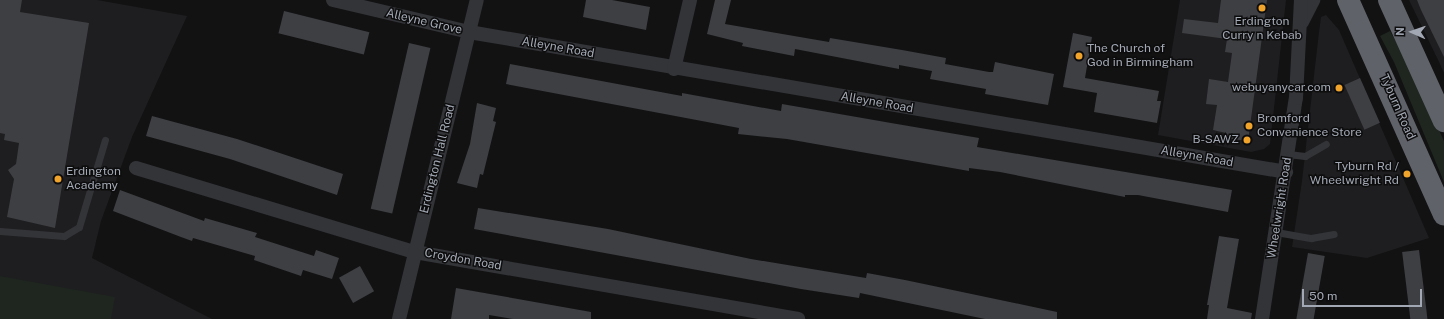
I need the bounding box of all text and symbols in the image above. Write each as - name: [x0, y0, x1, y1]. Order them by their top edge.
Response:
- marker: Erdington Curry n Kebab: [1257, 3, 1267, 13]
- street label: Alleyne Grove: [384, 6, 464, 38]
- north arrow: [1392, 12, 1432, 52]
- place label: Erdington Curry n Kebab: [1222, 15, 1302, 43]
- text: N: [1394, 27, 1406, 36]
- street label: Alleyne Road: [521, 35, 595, 61]
- place label: The Church of God in Birmingham: [1087, 42, 1193, 70]
- marker: The Church of God in Birmingham: [1074, 51, 1084, 61]
- street label: Tyburn Road: [1376, 72, 1418, 142]
- place label: webuyanycar.com: [1232, 81, 1331, 95]
- marker: webuyanycar.com: [1334, 83, 1344, 93]
- street label: Alleyne Road: [840, 90, 914, 116]
- street label: Erdington Hall Road: [417, 103, 459, 215]
- place label: Bromford Convenience Store: [1257, 112, 1362, 140]
- marker: Bromford Convenience Store: [1244, 121, 1254, 131]
- place label: B-SAWZ: [1192, 133, 1239, 147]
- marker: B-SAWZ: [1242, 135, 1252, 145]
- street label: Alleyne Road: [1160, 144, 1234, 170]
- street label: Wheelwright Road: [1265, 156, 1295, 260]
- place label: Tyburn Rd / Wheelwright Rd: [1310, 160, 1399, 188]
- place label: Erdington Academy: [66, 165, 121, 193]
- marker: Tyburn Rd / Wheelwright Rd: [1402, 169, 1412, 179]
- marker: Erdington Academy: [53, 174, 63, 184]
- street label: Croydon Road: [423, 246, 503, 274]
- scale bar: [1304, 281, 1424, 307]
- text: 50 m: [1309, 289, 1337, 303]

